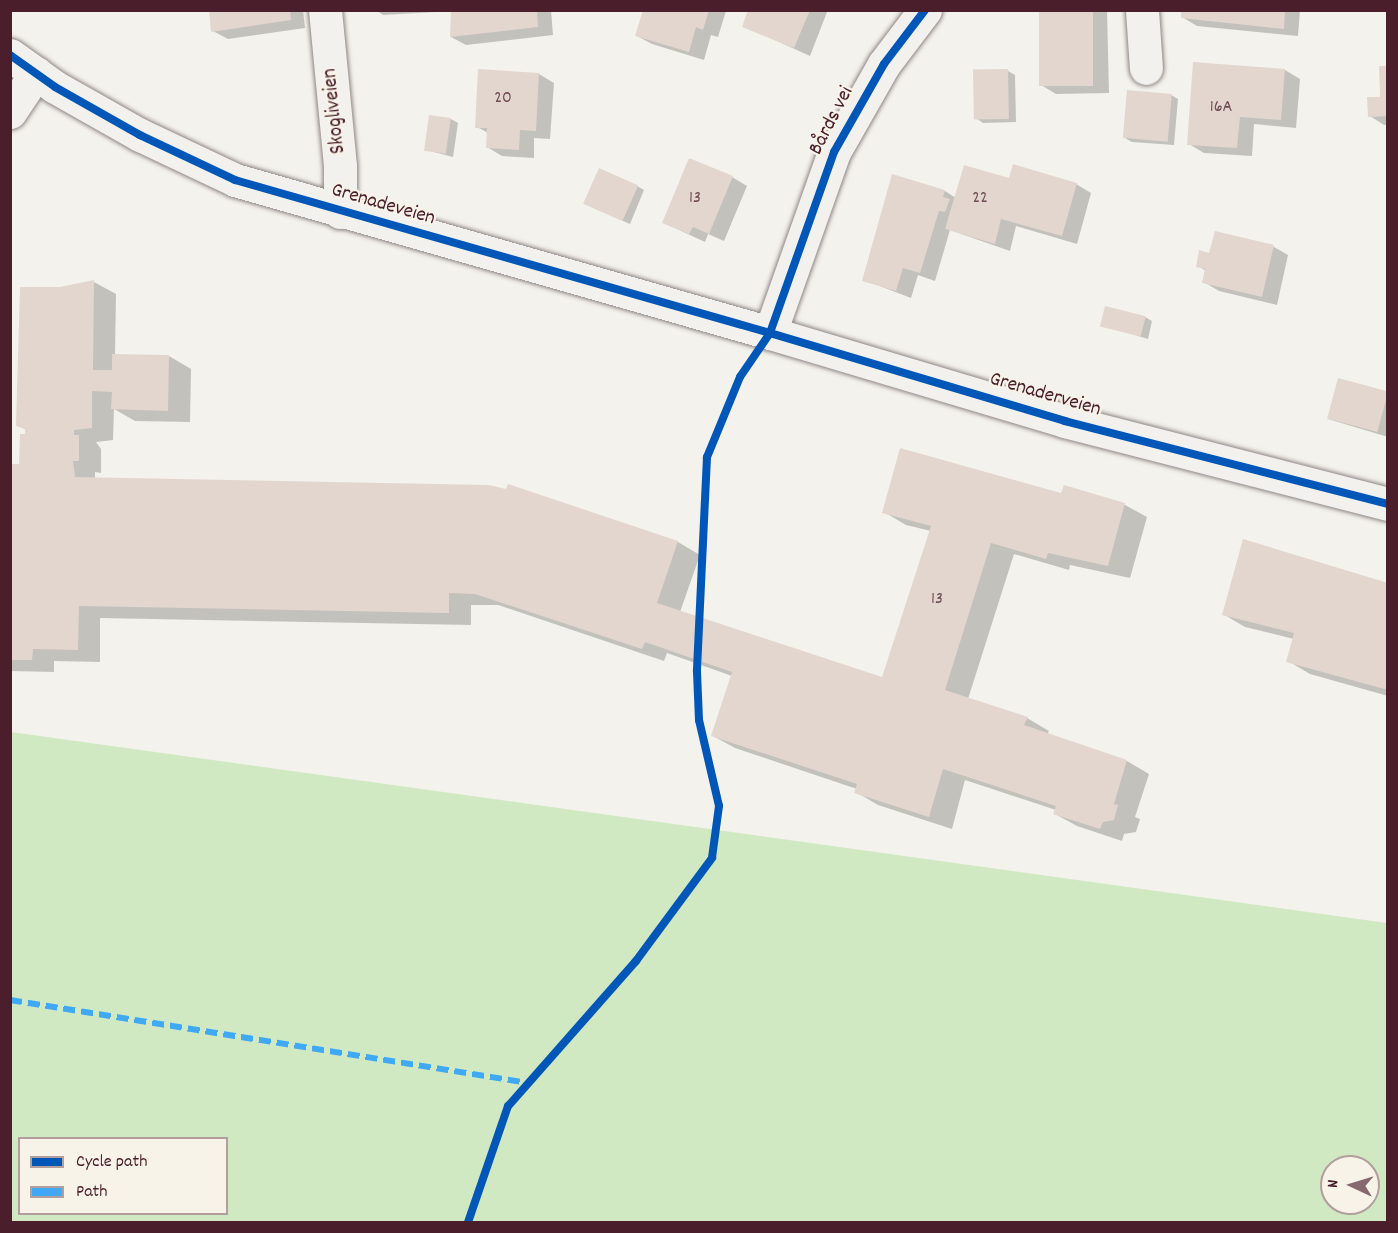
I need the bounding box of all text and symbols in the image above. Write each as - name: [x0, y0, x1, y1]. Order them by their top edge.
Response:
- street label: Skogliveien: [318, 67, 352, 155]
- street label: Bårds vei: [804, 83, 860, 159]
- house number: 20: [494, 88, 512, 110]
- house number: 16A: [1210, 97, 1232, 119]
- street label: Grenadeveien: [328, 178, 438, 232]
- house number: 13: [689, 188, 701, 210]
- house number: 22: [972, 188, 988, 210]
- street label: Grenaderveien: [986, 367, 1104, 423]
- house number: 13: [931, 589, 943, 611]
- legend: [18, 1137, 228, 1215]
- text: Cycle path: [76, 1150, 147, 1175]
- north arrow: [1320, 1155, 1380, 1215]
- text: N: [1322, 1179, 1345, 1189]
- text: Path: [76, 1180, 108, 1205]

